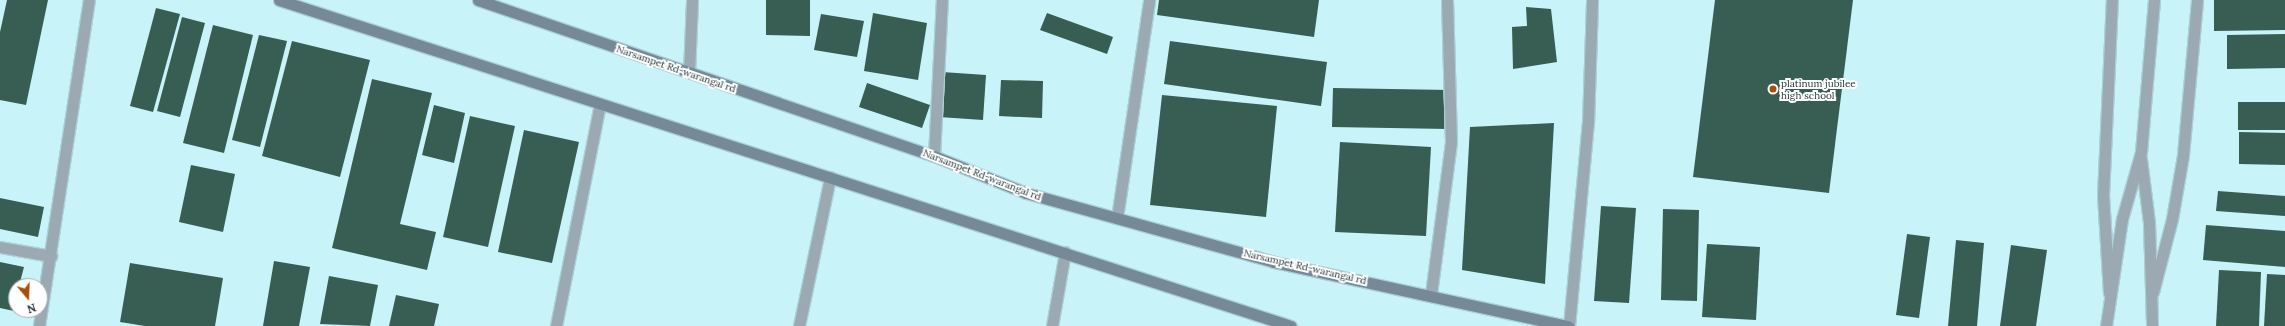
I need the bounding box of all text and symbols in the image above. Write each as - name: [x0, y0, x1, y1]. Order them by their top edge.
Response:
- street label: Narsampet Rd-warangal rd: [615, 43, 737, 95]
- place label: platinum jubilee high school: [1781, 77, 1856, 100]
- marker: platinum jubilee high school: [1768, 84, 1778, 94]
- street label: Narsampet Rd-warangal rd: [921, 147, 1043, 203]
- street label: Narsampet Rd-warangal rd: [1243, 247, 1367, 287]
- north arrow: [8, 278, 48, 318]
- text: N: [25, 300, 38, 316]

